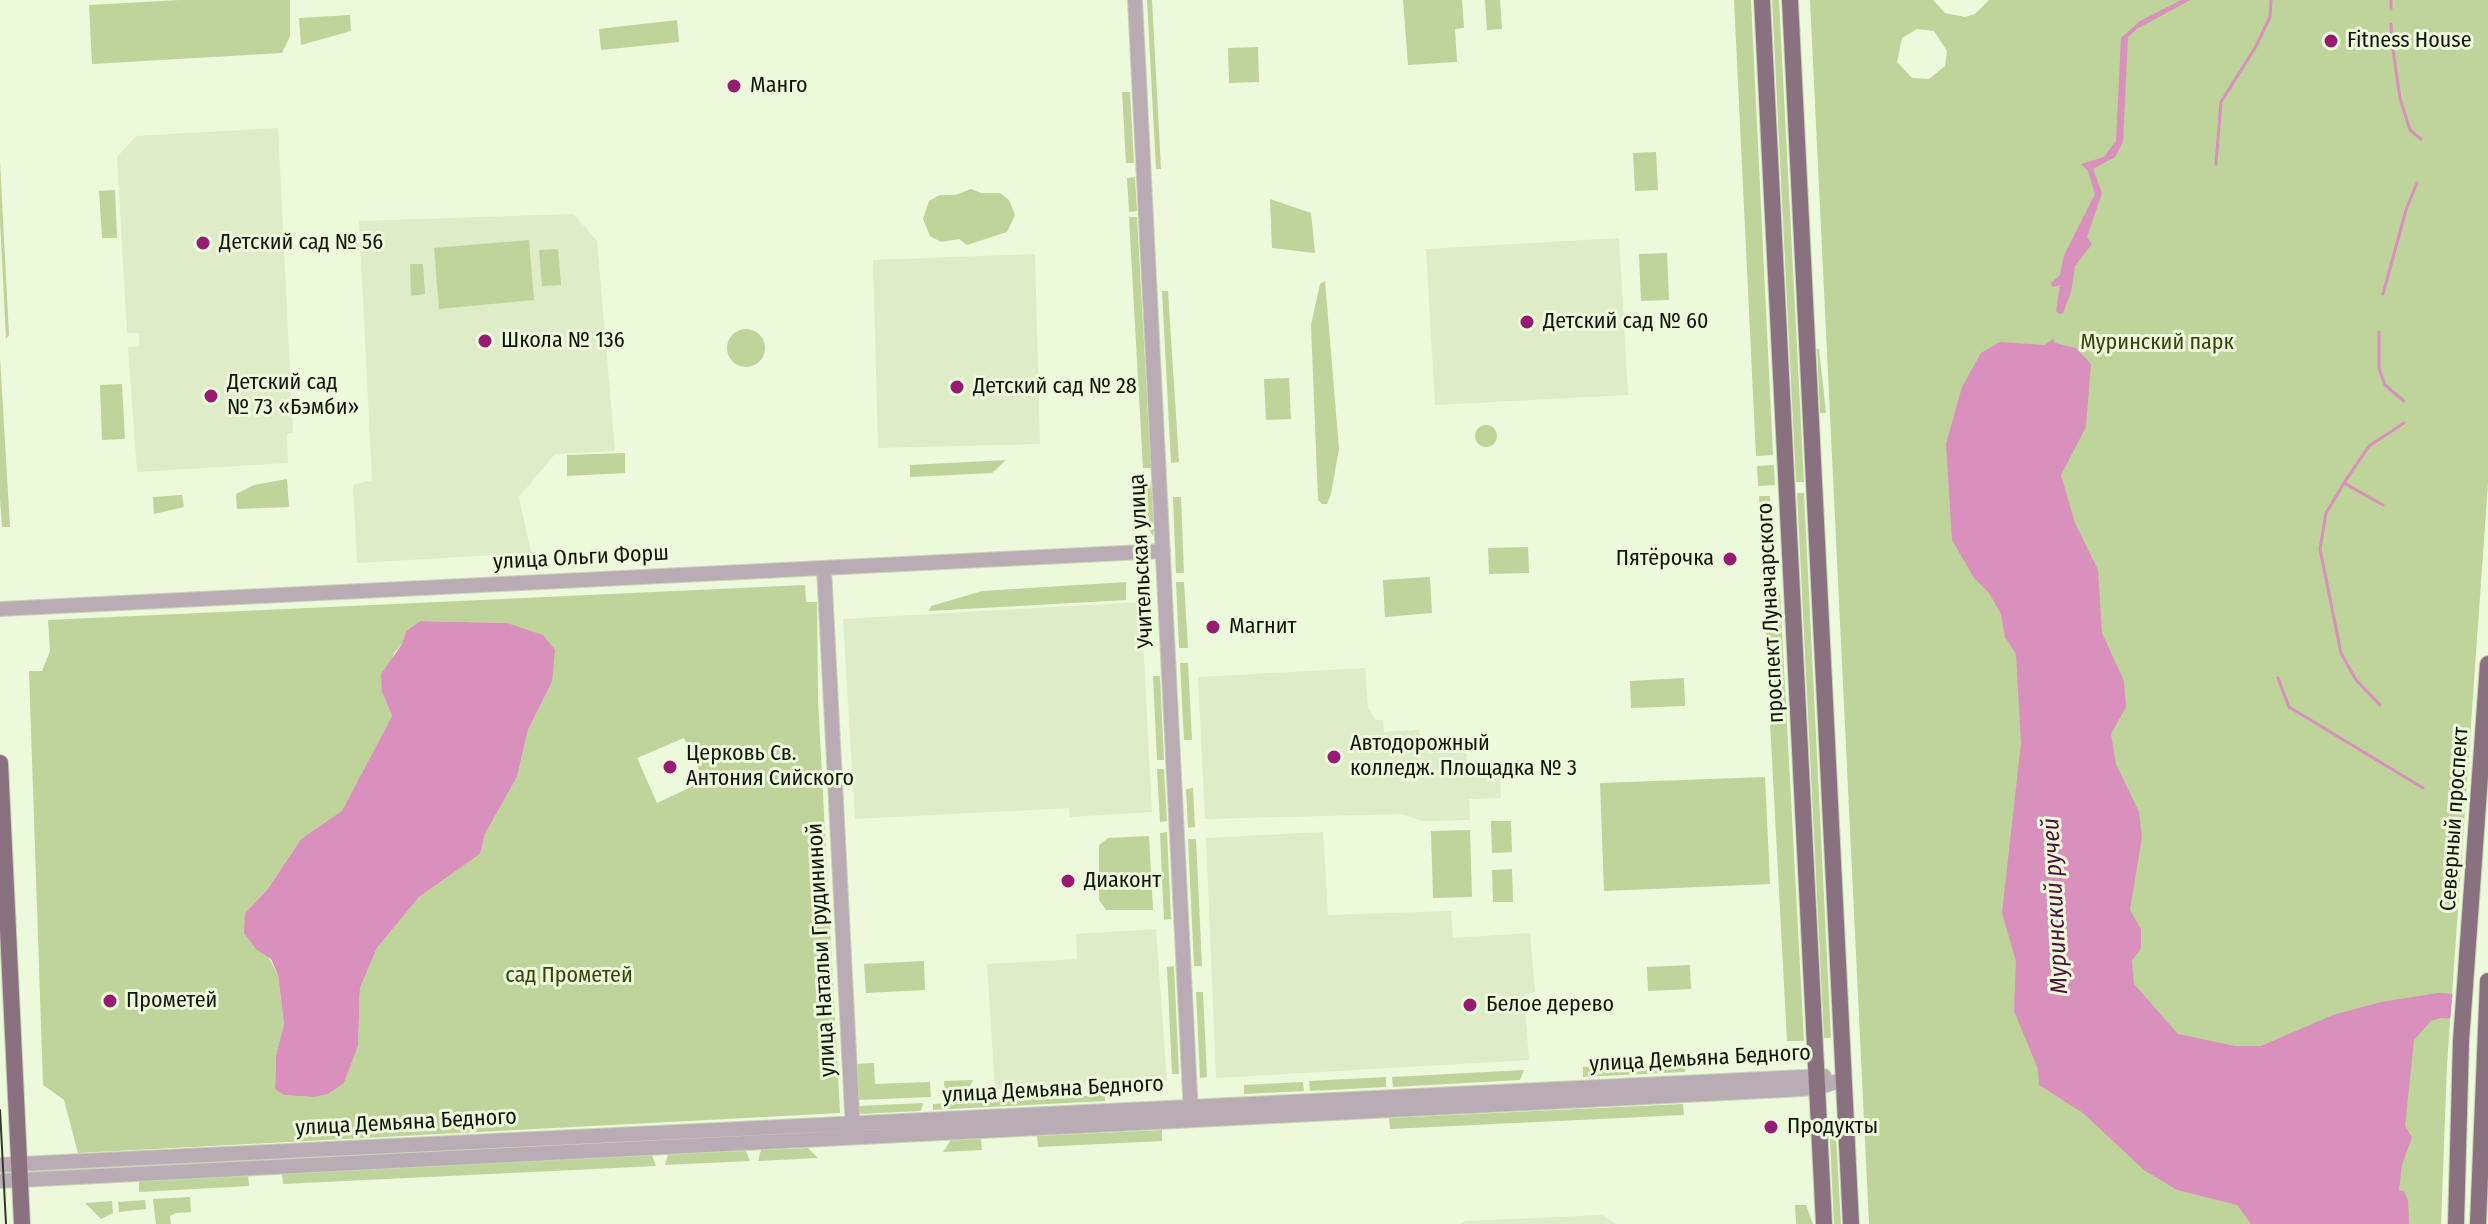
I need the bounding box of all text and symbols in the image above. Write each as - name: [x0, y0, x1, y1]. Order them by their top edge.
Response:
- place label: Fitness House: [2347, 28, 2472, 54]
- marker: Fitness House: [2322, 32, 2340, 50]
- place label: Манго: [750, 73, 808, 99]
- marker: Манго: [725, 77, 743, 95]
- place label: Детский сад № 56: [219, 230, 383, 256]
- marker: Детский сад № 56: [194, 234, 212, 252]
- place label: Детский сад № 60: [1543, 309, 1708, 335]
- marker: Детский сад № 60: [1518, 313, 1536, 331]
- place label: Школа № 136: [501, 328, 625, 354]
- park label: Муринский парк: [2080, 330, 2234, 356]
- marker: Школа № 136: [476, 332, 494, 350]
- place label: Детский сад № 73 «Бэмби»: [227, 370, 359, 422]
- place label: Детский сад № 28: [973, 374, 1137, 400]
- marker: Детский сад № 28: [948, 378, 966, 396]
- marker: Детский сад № 73 «Бэмби»: [202, 387, 220, 405]
- street label: Учительская улица: [1124, 473, 1160, 649]
- street label: проспект Луначарского: [1752, 502, 1790, 724]
- street label: улица Ольги Форш: [492, 540, 670, 576]
- place label: Пятёрочка: [1616, 546, 1714, 572]
- marker: Пятёрочка: [1721, 550, 1739, 568]
- place label: Магнит: [1229, 614, 1296, 640]
- marker: Магнит: [1204, 618, 1222, 636]
- street label: Северный проспект: [2435, 726, 2475, 912]
- place label: Автодорожный колледж. Площадка № 3: [1350, 731, 1577, 782]
- place label: Церковь Св. Антония Сийского: [686, 741, 854, 792]
- marker: Автодорожный колледж. Площадка № 3: [1325, 748, 1343, 766]
- marker: Церковь Св. Антония Сийского: [661, 758, 679, 776]
- water label: Муринский ручей: [2037, 817, 2075, 995]
- street label: улица Натальи Грудининой: [802, 822, 842, 1078]
- place label: Диаконт: [1084, 868, 1161, 894]
- marker: Диаконт: [1059, 872, 1077, 890]
- park label: сад Прометей: [505, 963, 633, 989]
- place label: Прометей: [126, 988, 217, 1014]
- marker: Прометей: [101, 992, 119, 1010]
- place label: Белое дерево: [1486, 992, 1614, 1018]
- marker: Белое дерево: [1461, 996, 1479, 1014]
- street label: улица Демьяна Бедного: [1589, 1040, 1811, 1078]
- street label: улица Демьяна Бедного: [942, 1071, 1164, 1109]
- street label: улица Демьяна Бедного: [295, 1104, 517, 1142]
- place label: Продукты: [1787, 1114, 1878, 1140]
- marker: Продукты: [1762, 1118, 1780, 1136]

